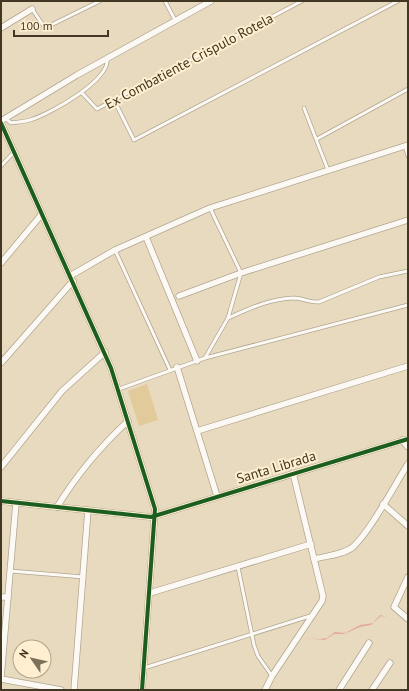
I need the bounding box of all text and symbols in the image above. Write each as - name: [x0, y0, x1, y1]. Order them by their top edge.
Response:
- street label: Ex Combatiente Crispulo Rotela: [102, 9, 276, 113]
- scale bar: [14, 12, 108, 38]
- text: 100 m: [20, 18, 53, 33]
- street label: Santa Librada: [234, 446, 318, 488]
- north arrow: [12, 639, 52, 679]
- text: N: [16, 646, 32, 660]

